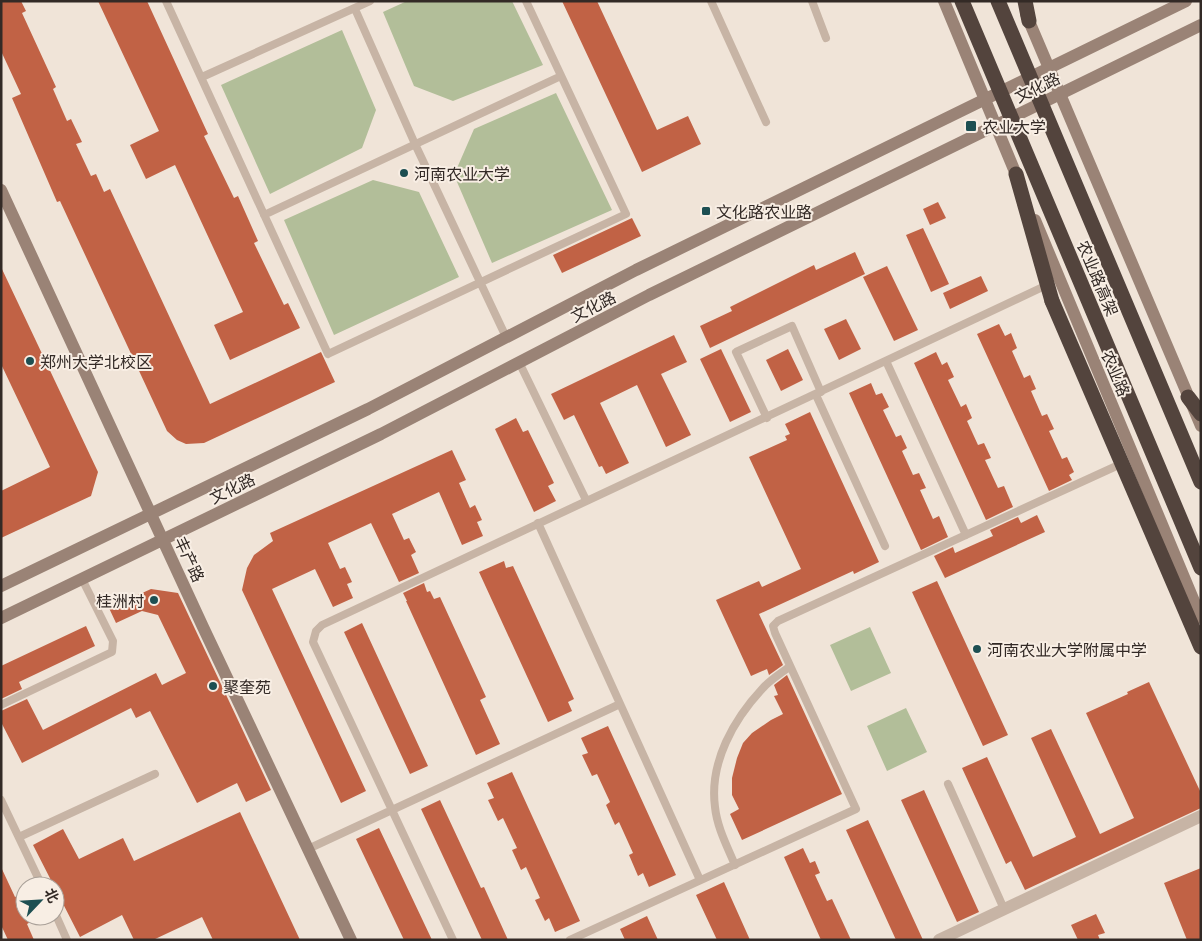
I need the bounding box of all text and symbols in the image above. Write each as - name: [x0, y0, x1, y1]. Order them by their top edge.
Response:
- street label: 文化路: [1011, 68, 1063, 106]
- place label: 农业大学: [982, 117, 1046, 136]
- marker: 农业大学: [964, 119, 978, 133]
- place label: 河南农业大学: [414, 164, 510, 183]
- marker: 河南农业大学: [398, 167, 410, 179]
- place label: 文化路农业路: [716, 202, 812, 221]
- marker: 文化路农业路: [700, 205, 712, 217]
- street label: 农业路高架: [1074, 237, 1122, 319]
- street label: 文化路: [567, 287, 619, 325]
- street label: 农业路: [1098, 347, 1134, 399]
- place label: 郑州大学北校区: [40, 352, 152, 371]
- marker: 郑州大学北校区: [24, 355, 36, 367]
- street label: 文化路: [206, 469, 258, 507]
- street label: 丰产路: [171, 533, 209, 585]
- place label: 桂洲村: [96, 591, 144, 610]
- marker: 桂洲村: [148, 594, 160, 606]
- place label: 河南农业大学附属中学: [987, 640, 1147, 659]
- marker: 河南农业大学附属中学: [971, 643, 983, 655]
- place label: 聚奎苑: [223, 677, 271, 696]
- marker: 聚奎苑: [207, 680, 219, 692]
- north arrow: [15, 876, 65, 926]
- text: 北: [42, 885, 63, 905]

